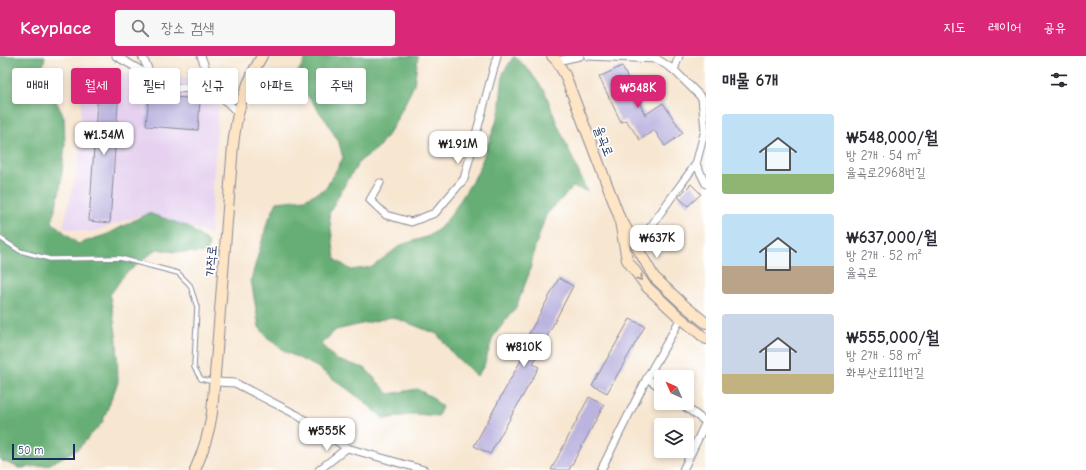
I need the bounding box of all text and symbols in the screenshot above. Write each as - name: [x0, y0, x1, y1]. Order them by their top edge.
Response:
- search box: [115, 10, 395, 46]
- text: Keyplace: [20, 17, 91, 39]
- icon: search: [129, 17, 151, 39]
- text: 장소 검색: [161, 19, 214, 37]
- text: 지도: [943, 19, 966, 36]
- text: 레이어: [988, 19, 1021, 36]
- text: 공유: [1043, 19, 1066, 36]
- chip: 매매: [12, 68, 63, 104]
- chip: 월세: [71, 68, 121, 104]
- chip: 필터: [129, 68, 180, 104]
- chip: 신규: [188, 68, 238, 104]
- chip: 아파트: [246, 68, 308, 104]
- chip: 주택: [316, 68, 366, 104]
- icon: filters: [1048, 69, 1070, 91]
- text: 매물 6개: [722, 71, 778, 90]
- pin: ₩548K: [610, 75, 666, 109]
- text: ₩548K: [620, 80, 656, 95]
- pin: ₩1.54M: [71, 122, 137, 156]
- street label: 율곡로: [591, 124, 617, 158]
- text: ₩1.54M: [84, 127, 124, 142]
- text: ₩548,000/월: [846, 128, 938, 147]
- icon: home: [754, 130, 802, 178]
- pin: ₩1.91M: [425, 131, 491, 165]
- text: ₩1.91M: [438, 136, 478, 151]
- text: 방 2개 · 54 m²: [846, 148, 921, 163]
- text: 율곡로2968번길: [846, 165, 926, 180]
- pin: ₩637K: [629, 225, 685, 259]
- text: ₩637,000/월: [846, 228, 937, 247]
- text: ₩637K: [639, 230, 675, 245]
- icon: home: [754, 230, 802, 278]
- street label: 가작로: [202, 245, 220, 277]
- text: 방 2개 · 52 m²: [846, 248, 921, 263]
- text: 율곡로: [846, 265, 877, 280]
- one-way arrow: [636, 274, 643, 281]
- text: ₩555,000/월: [846, 328, 939, 347]
- icon: home: [754, 330, 802, 378]
- pin: ₩810K: [496, 334, 552, 368]
- text: ₩810K: [506, 339, 542, 354]
- text: 방 2개 · 58 m²: [846, 348, 921, 363]
- text: 화부산로111번길: [846, 365, 924, 380]
- north arrow: [654, 370, 694, 410]
- map controls: [654, 370, 694, 458]
- pin: ₩555K: [299, 418, 355, 452]
- button: layers: [654, 418, 694, 458]
- text: ₩555K: [308, 423, 346, 438]
- scale bar: [12, 442, 75, 461]
- text: 50 m: [18, 444, 43, 457]

